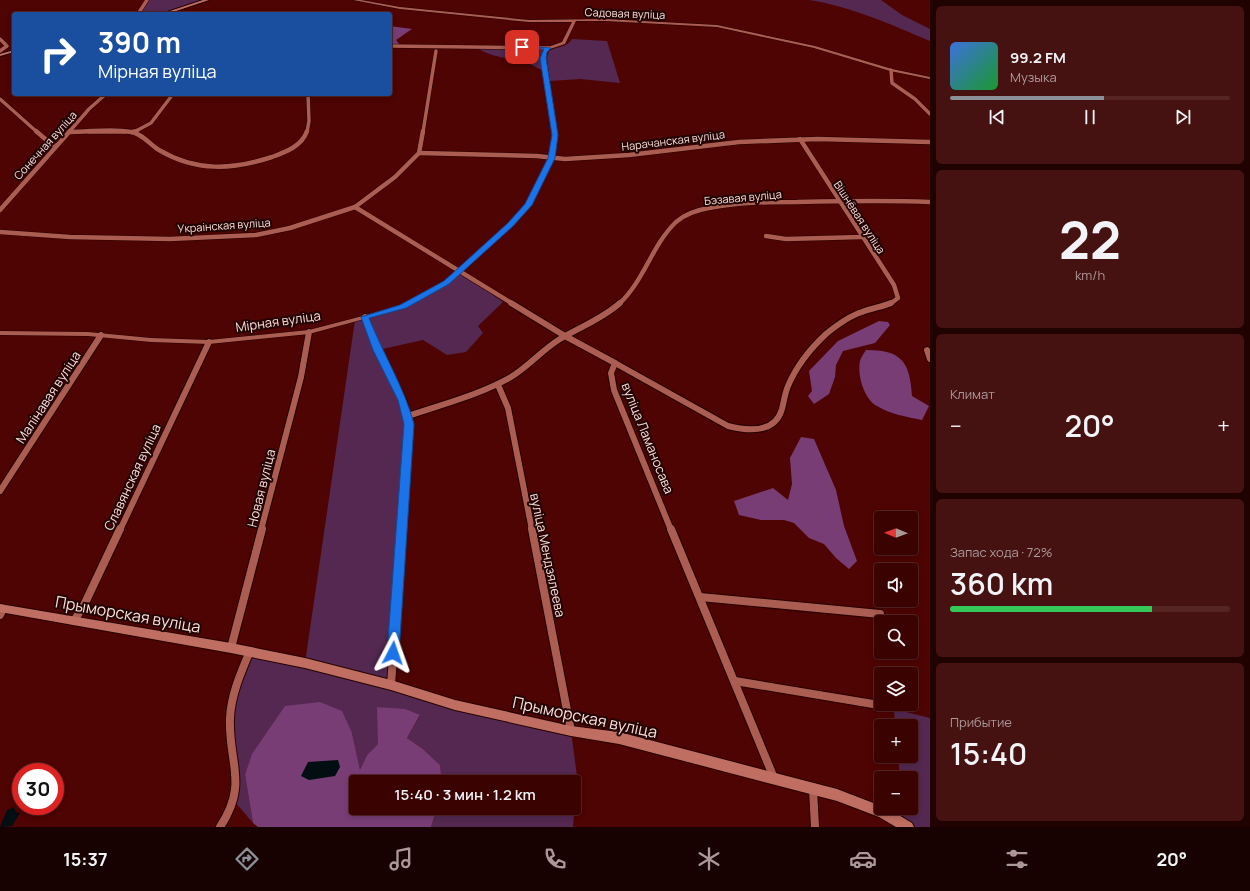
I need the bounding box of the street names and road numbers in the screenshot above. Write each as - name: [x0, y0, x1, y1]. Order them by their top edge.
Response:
- street label: Садовая вуліца: [584, 4, 666, 22]
- street label: Сонечная вуліца: [10, 107, 80, 183]
- street label: Нарачанская вуліца: [620, 126, 726, 154]
- street label: Вішнёвая вуліца: [831, 178, 889, 256]
- street label: Бэзавая вуліца: [704, 186, 782, 208]
- street label: Украінская вуліца: [177, 214, 271, 236]
- street label: Мірная вуліца: [234, 306, 322, 336]
- street label: Малінавая вуліца: [11, 347, 85, 447]
- street label: вуліца Ламаносава: [617, 380, 679, 496]
- street label: Славянская вуліца: [99, 421, 165, 533]
- street label: Новая вуліца: [243, 447, 279, 529]
- street label: вуліца Мендзялеева: [526, 491, 570, 619]
- street label: Прыморская вуліца: [54, 590, 202, 638]
- street label: Прыморская вуліца: [511, 691, 659, 743]

